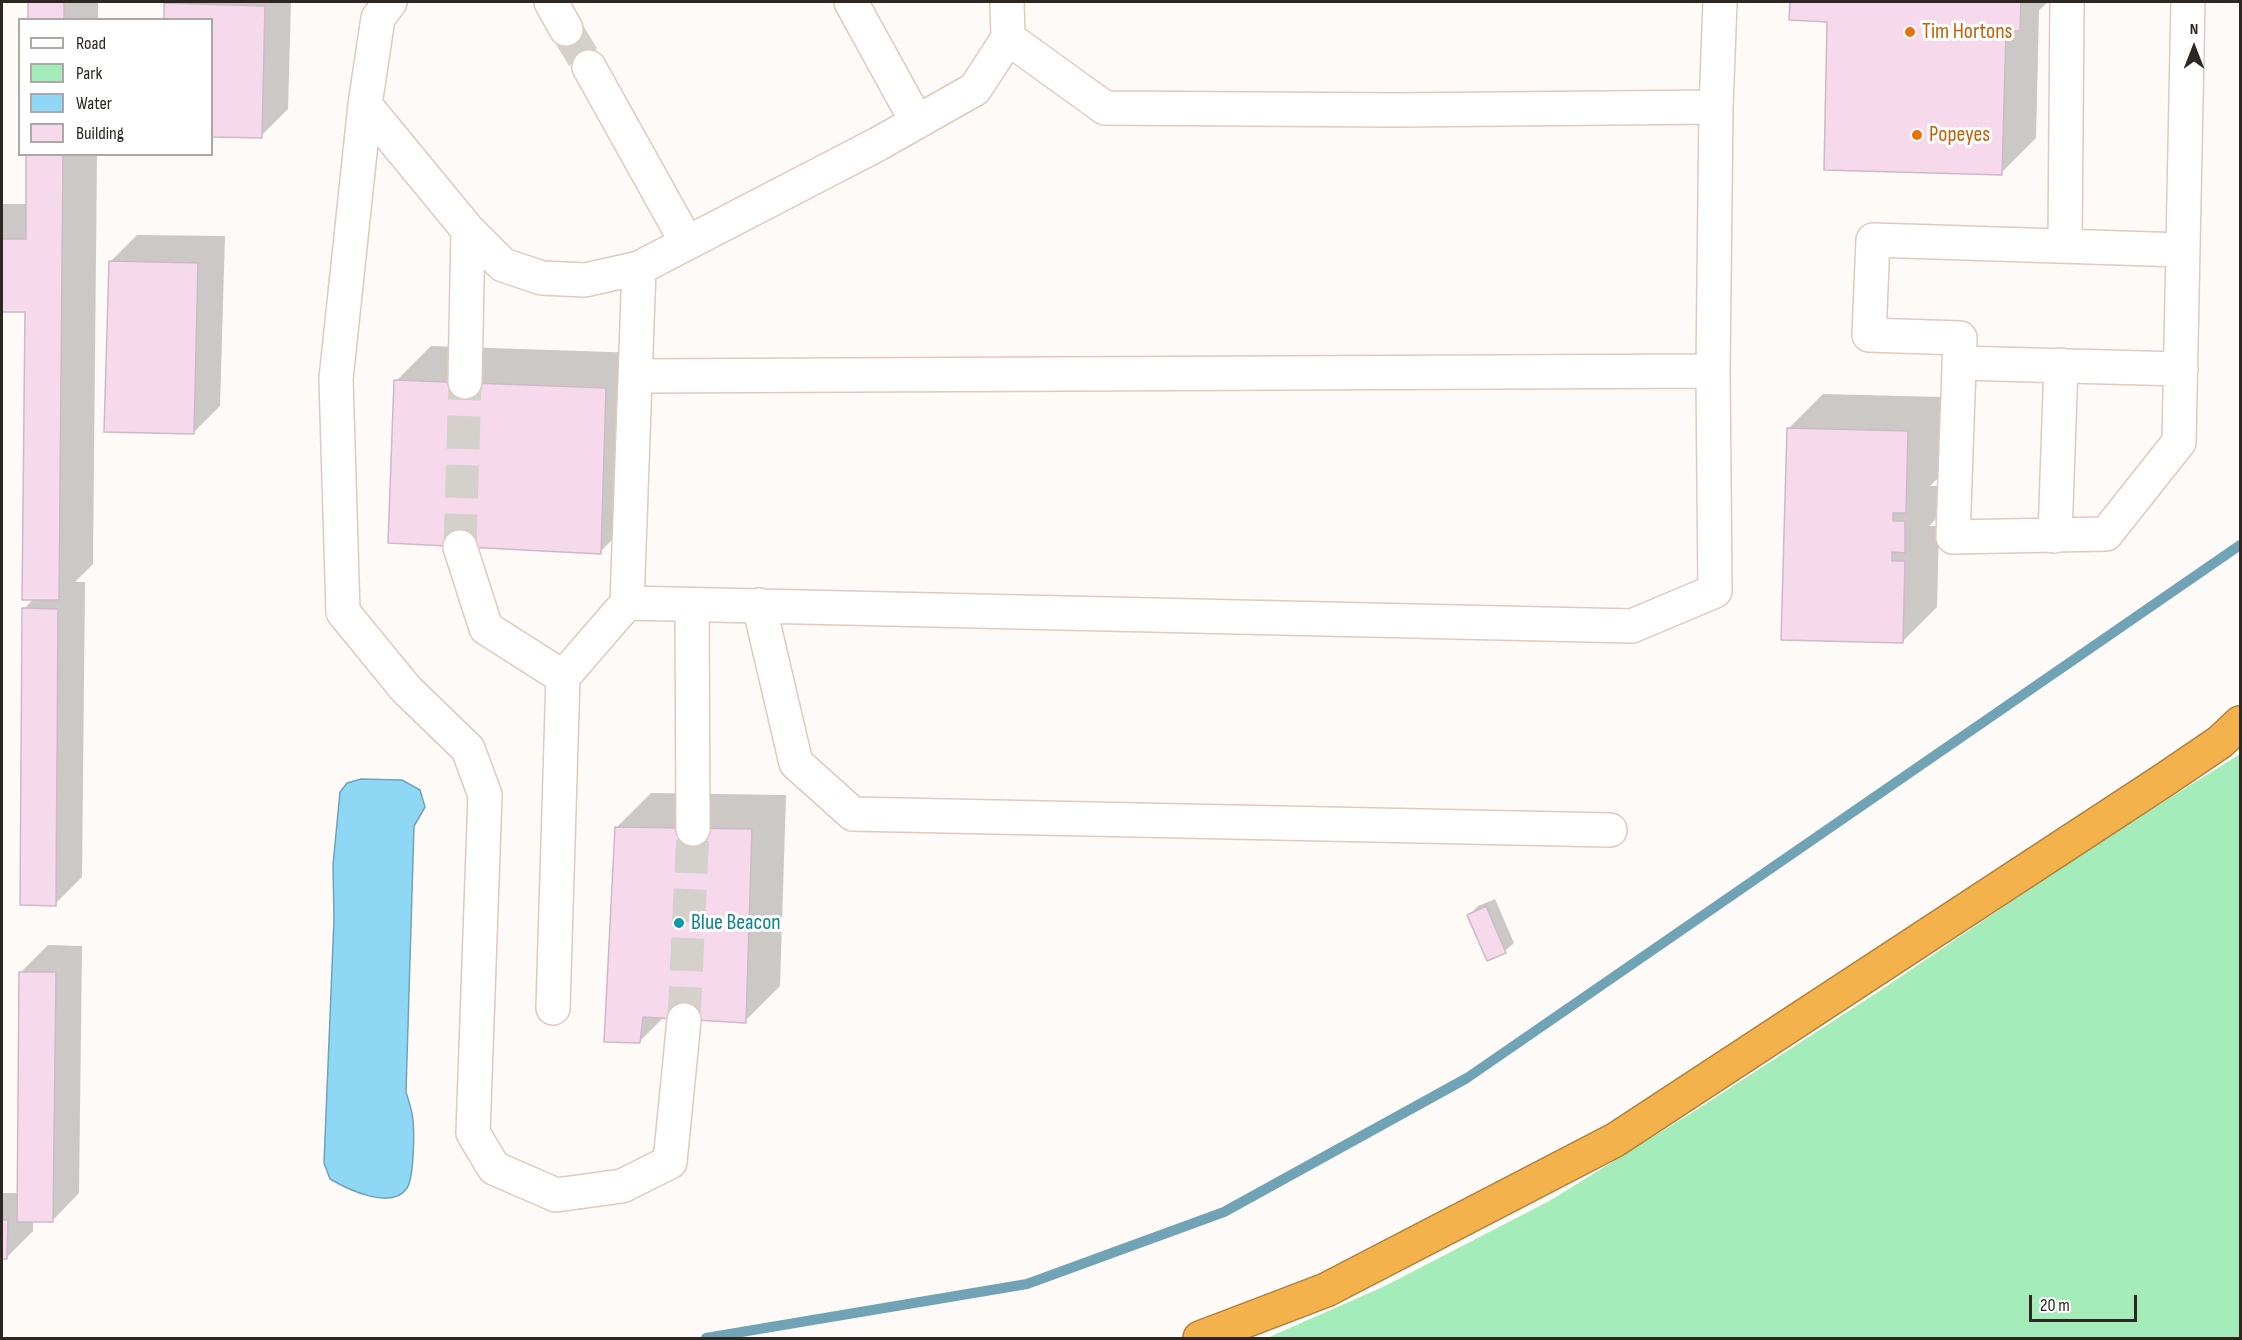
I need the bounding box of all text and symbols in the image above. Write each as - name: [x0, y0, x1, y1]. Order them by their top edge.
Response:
- legend: [18, 18, 213, 156]
- north arrow: [2164, 18, 2224, 78]
- place label: Tim Hortons: [1922, 19, 2013, 45]
- text: N: [2190, 20, 2198, 39]
- marker: Tim Hortons: [1903, 25, 1917, 39]
- text: Road: [76, 33, 106, 54]
- text: Park: [76, 63, 102, 84]
- text: Water: [76, 93, 112, 114]
- place label: Popeyes: [1929, 122, 1990, 148]
- text: Building: [76, 123, 124, 144]
- marker: Popeyes: [1910, 128, 1924, 142]
- place label: Blue Beacon: [691, 910, 781, 936]
- marker: Blue Beacon: [672, 916, 686, 930]
- scale bar: [2032, 1283, 2140, 1321]
- text: 20 m: [2040, 1295, 2070, 1316]

